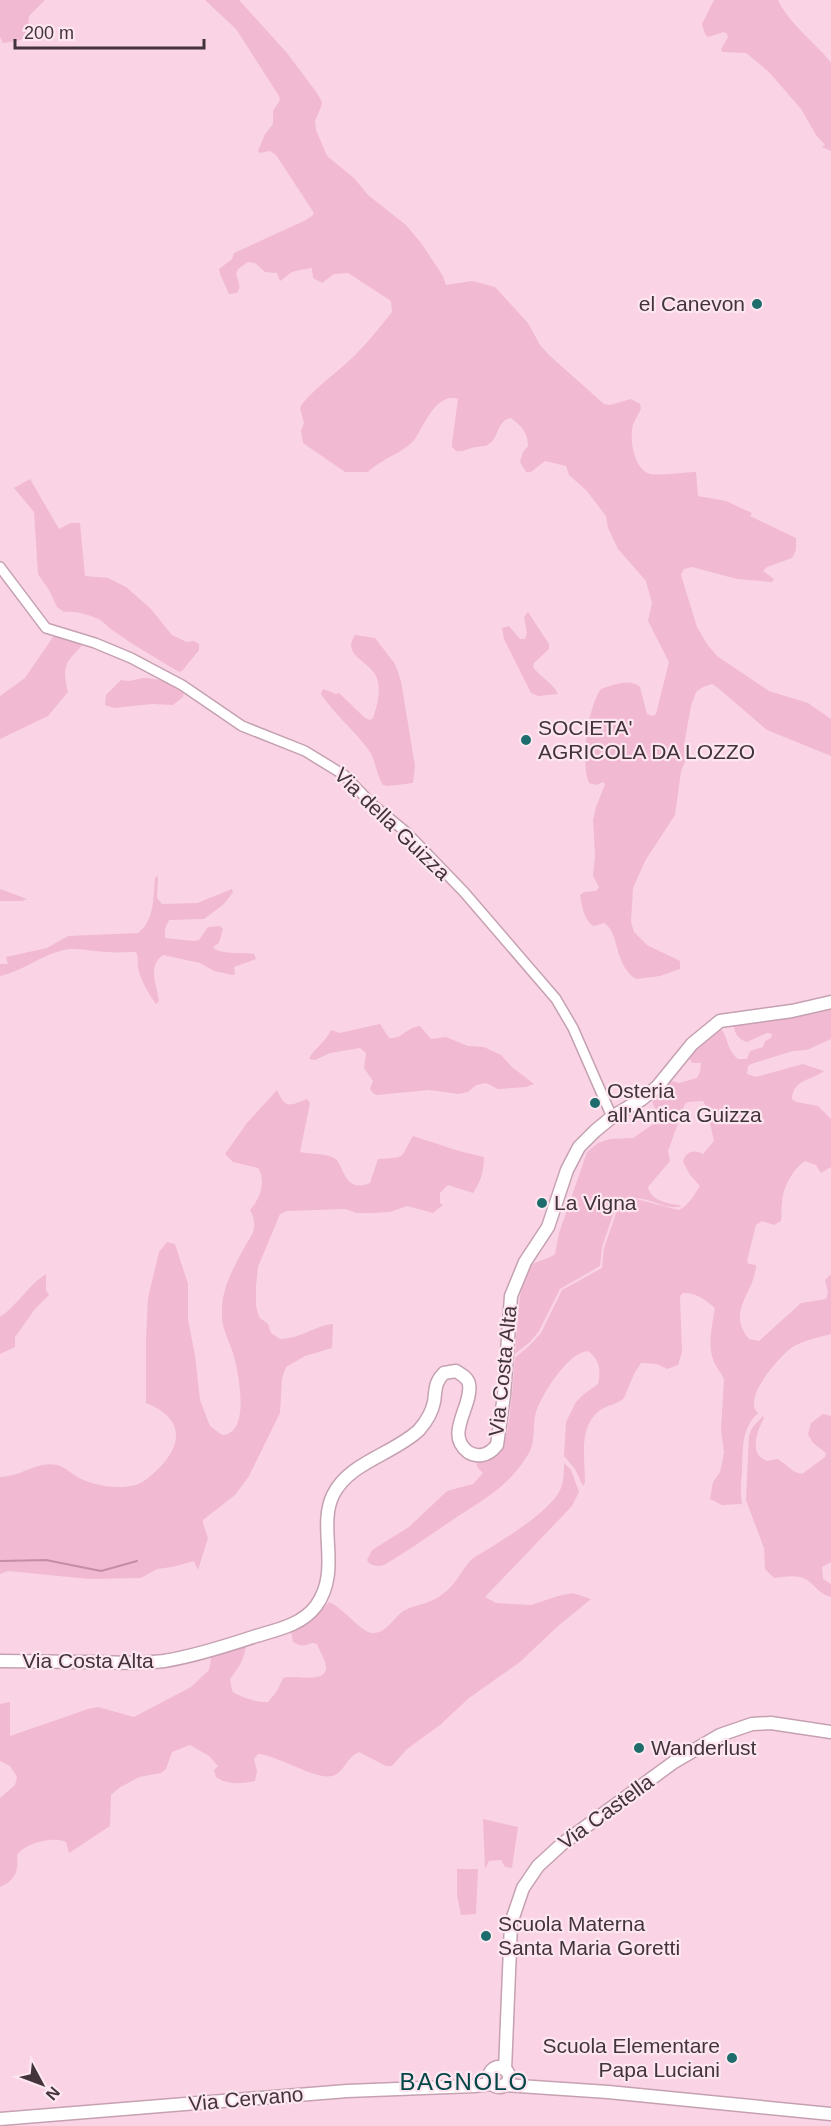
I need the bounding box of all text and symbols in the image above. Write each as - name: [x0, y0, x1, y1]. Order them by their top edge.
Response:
- scale bar: [15, 12, 204, 50]
- text: 200 m: [24, 23, 74, 43]
- place label: el Canevon: [639, 292, 745, 315]
- marker: el Canevon: [750, 297, 764, 311]
- place label: SOCIETA' AGRICOLA DA LOZZO: [538, 716, 755, 763]
- marker: SOCIETA' AGRICOLA DA LOZZO: [519, 733, 533, 747]
- street label: Via della Guizza: [330, 763, 455, 885]
- place label: Osteria all'Antica Guizza: [607, 1079, 762, 1126]
- marker: Osteria all'Antica Guizza: [588, 1096, 602, 1110]
- place label: La Vigna: [554, 1191, 637, 1214]
- marker: La Vigna: [535, 1196, 549, 1210]
- street label: Via Costa Alta: [484, 1304, 521, 1438]
- street label: Via Costa Alta: [22, 1649, 154, 1672]
- place label: Wanderlust: [651, 1736, 757, 1759]
- marker: Wanderlust: [632, 1741, 646, 1755]
- street label: Via Castella: [554, 1769, 658, 1854]
- place label: Scuola Materna Santa Maria Goretti: [498, 1912, 680, 1959]
- marker: Scuola Materna Santa Maria Goretti: [479, 1929, 493, 1943]
- place label: Scuola Elementare Papa Luciani: [543, 2034, 720, 2081]
- marker: Scuola Elementare Papa Luciani: [725, 2051, 739, 2065]
- north arrow: [12, 2054, 72, 2114]
- district label: BAGNOLO: [399, 2068, 529, 2095]
- street label: Via Cervano: [188, 2082, 304, 2115]
- text: N: [43, 2084, 63, 2103]

